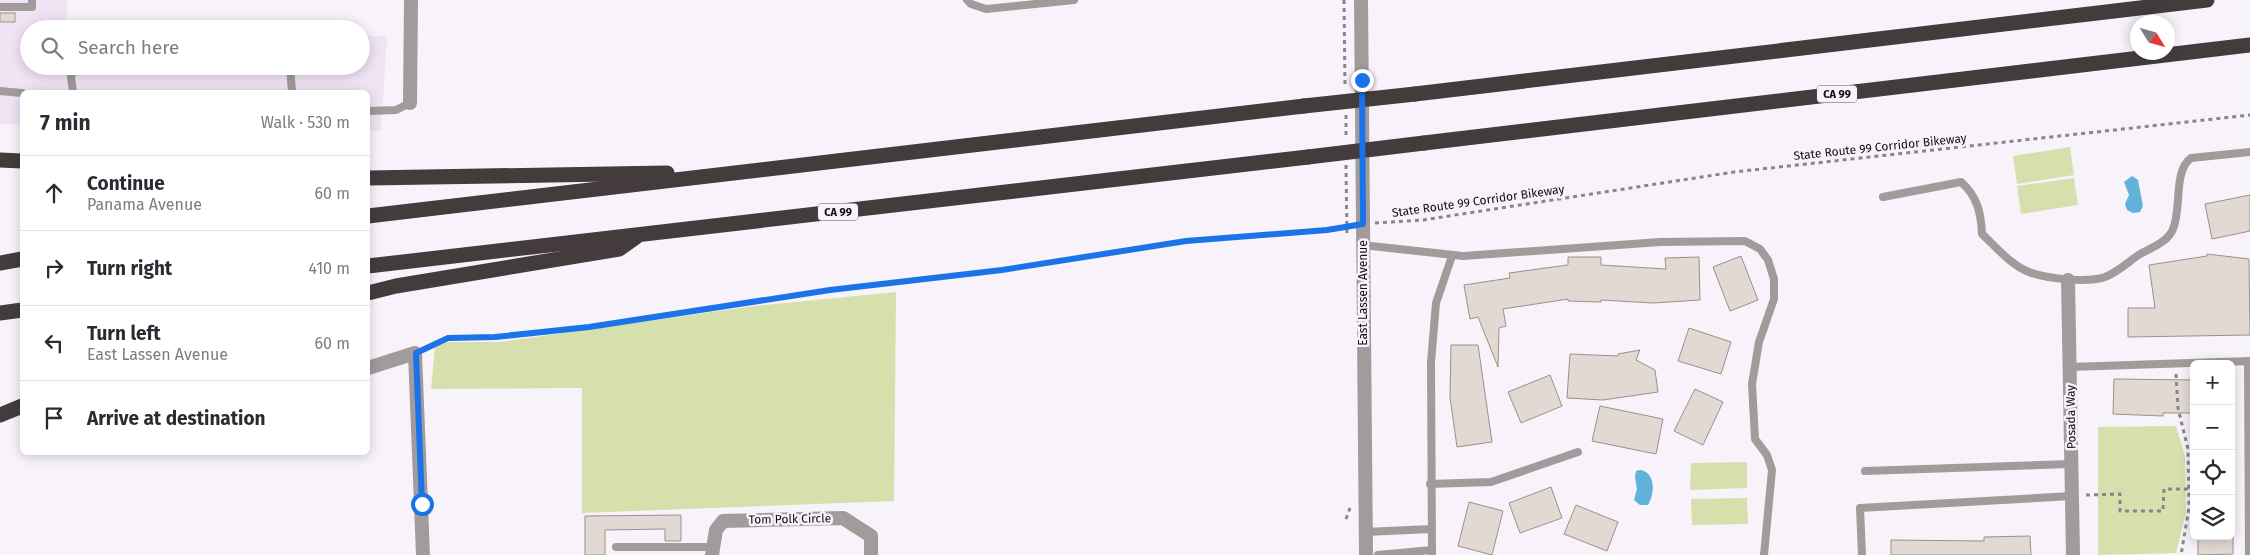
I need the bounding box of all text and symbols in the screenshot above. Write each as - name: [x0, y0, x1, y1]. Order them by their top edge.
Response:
- north arrow: [2130, 15, 2175, 60]
- search box: [20, 20, 370, 75]
- icon: search: [38, 34, 66, 62]
- text: Search here: [78, 36, 179, 59]
- route end: [1351, 69, 1374, 92]
- road number: CA 99: [1817, 86, 1857, 102]
- text: 7 min: [40, 110, 91, 136]
- text: Walk · 530 m: [261, 113, 350, 132]
- street label: State Route 99 Corridor Bikeway: [1793, 131, 1967, 163]
- text: Continue: [87, 172, 165, 195]
- icon: ahead: [40, 179, 68, 207]
- street label: State Route 99 Corridor Bikeway: [1391, 182, 1565, 220]
- text: 60 m: [315, 184, 350, 203]
- text: Panama Avenue: [87, 195, 202, 214]
- road number: CA 99: [818, 203, 858, 220]
- street label: East Lassen Avenue: [1356, 240, 1370, 346]
- icon: right: [40, 254, 68, 282]
- text: Turn right: [87, 257, 172, 280]
- text: 410 m: [309, 259, 350, 278]
- text: Turn left: [87, 322, 161, 345]
- icon: left: [40, 329, 68, 357]
- text: 60 m: [315, 334, 350, 353]
- text: East Lassen Avenue: [87, 345, 228, 364]
- map controls: [2190, 360, 2235, 540]
- button: +: [2190, 360, 2235, 405]
- street label: Posada Way: [2063, 385, 2079, 449]
- icon: arrive: [40, 404, 68, 432]
- button: −: [2190, 405, 2235, 450]
- text: Arrive at destination: [87, 407, 266, 430]
- button: locate: [2190, 450, 2235, 495]
- route start: [411, 493, 434, 516]
- button: layers: [2190, 495, 2235, 540]
- street label: Tom Polk Circle: [749, 511, 831, 527]

